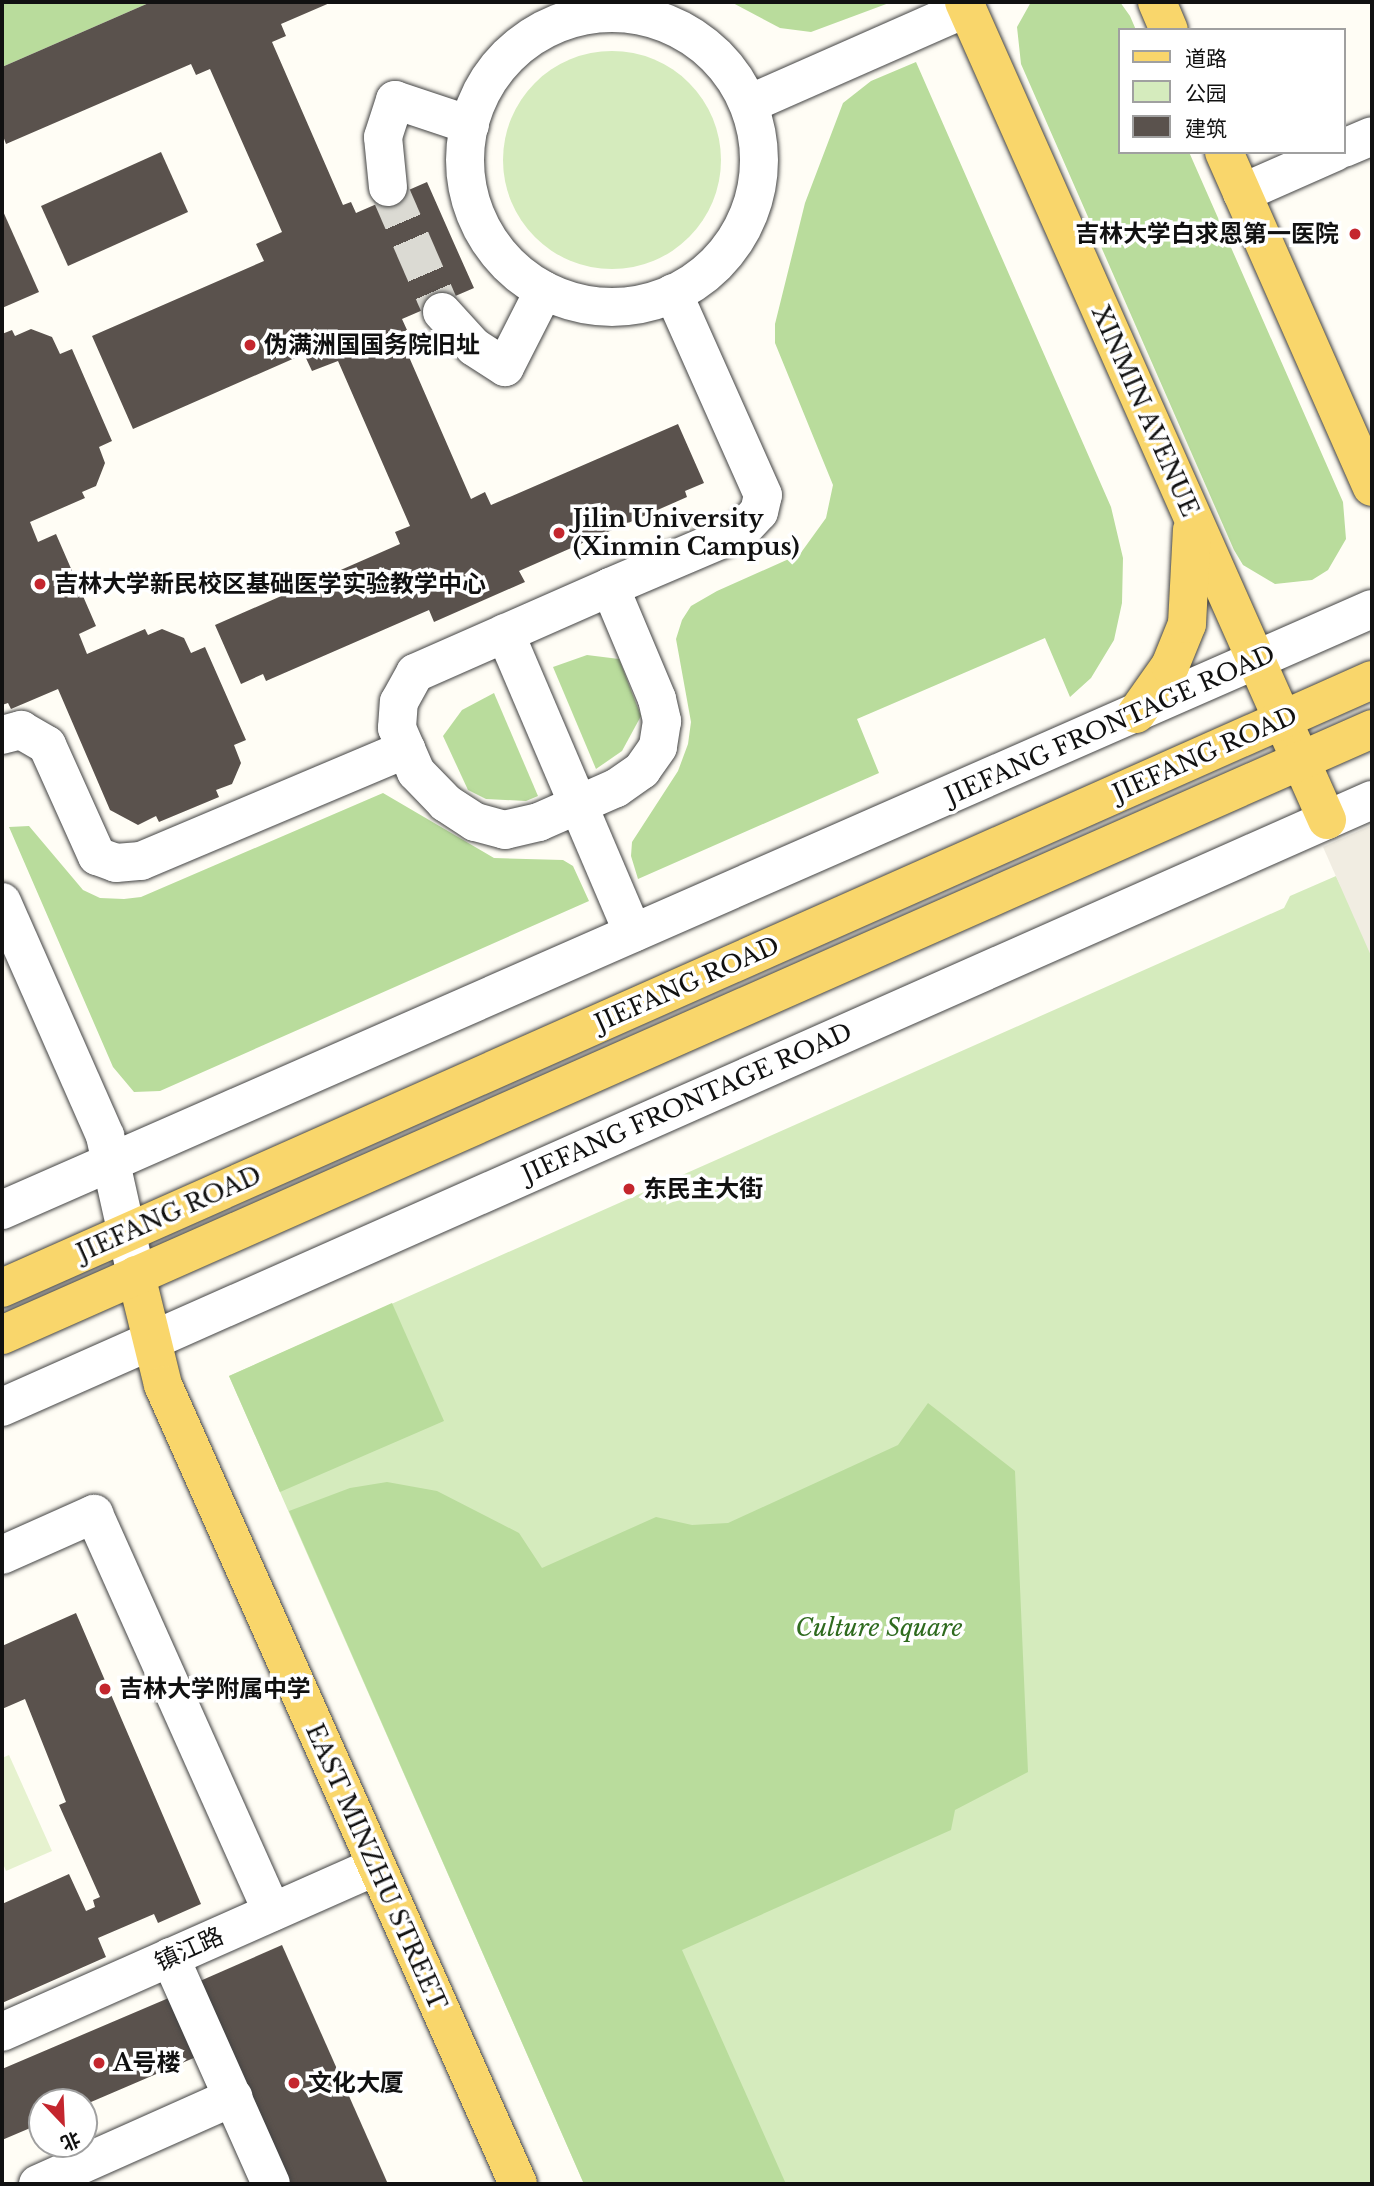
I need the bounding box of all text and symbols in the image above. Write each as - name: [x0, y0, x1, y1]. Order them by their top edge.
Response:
- legend: [1118, 28, 1346, 154]
- text: 道路: [1185, 46, 1227, 72]
- text: 公园: [1185, 81, 1227, 107]
- text: 建筑: [1185, 116, 1227, 142]
- place label: 吉林大学白求恩第一医院: [1075, 220, 1339, 248]
- marker: 吉林大学白求恩第一医院: [1345, 224, 1365, 244]
- street label: XINMIN AVENUE: [1085, 301, 1205, 521]
- place label: 伪满洲国国务院旧址: [264, 331, 480, 359]
- marker: 伪满洲国国务院旧址: [242, 337, 258, 353]
- place label: Jilin University (Xinmin Campus): [573, 505, 799, 561]
- marker: Jilin University (Xinmin Campus): [551, 525, 567, 541]
- place label: 吉林大学新民校区基础医学实验教学中心: [54, 570, 486, 598]
- marker: 吉林大学新民校区基础医学实验教学中心: [32, 576, 48, 592]
- street label: JIEFANG FRONTAGE ROAD: [940, 639, 1280, 811]
- street label: JIEFANG ROAD: [1108, 700, 1302, 808]
- street label: JIEFANG ROAD: [590, 930, 784, 1038]
- street label: JIEFANG FRONTAGE ROAD: [517, 1017, 857, 1189]
- street label: JIEFANG ROAD: [72, 1160, 266, 1268]
- place label: 东民主大街: [643, 1175, 763, 1203]
- marker: 东民主大街: [621, 1181, 637, 1197]
- park label: Culture Square: [795, 1614, 963, 1642]
- place label: 吉林大学附属中学: [119, 1675, 311, 1703]
- marker: 吉林大学附属中学: [97, 1681, 113, 1697]
- street label: EAST MINZHU STREET: [300, 1719, 452, 2015]
- street label: 镇江路: [150, 1921, 228, 1977]
- place label: A号楼: [113, 2049, 180, 2077]
- marker: A号楼: [91, 2055, 107, 2071]
- place label: 文化大厦: [308, 2069, 404, 2097]
- marker: 文化大厦: [286, 2075, 302, 2091]
- north arrow: [28, 2088, 98, 2158]
- text: 北: [57, 2127, 84, 2155]

